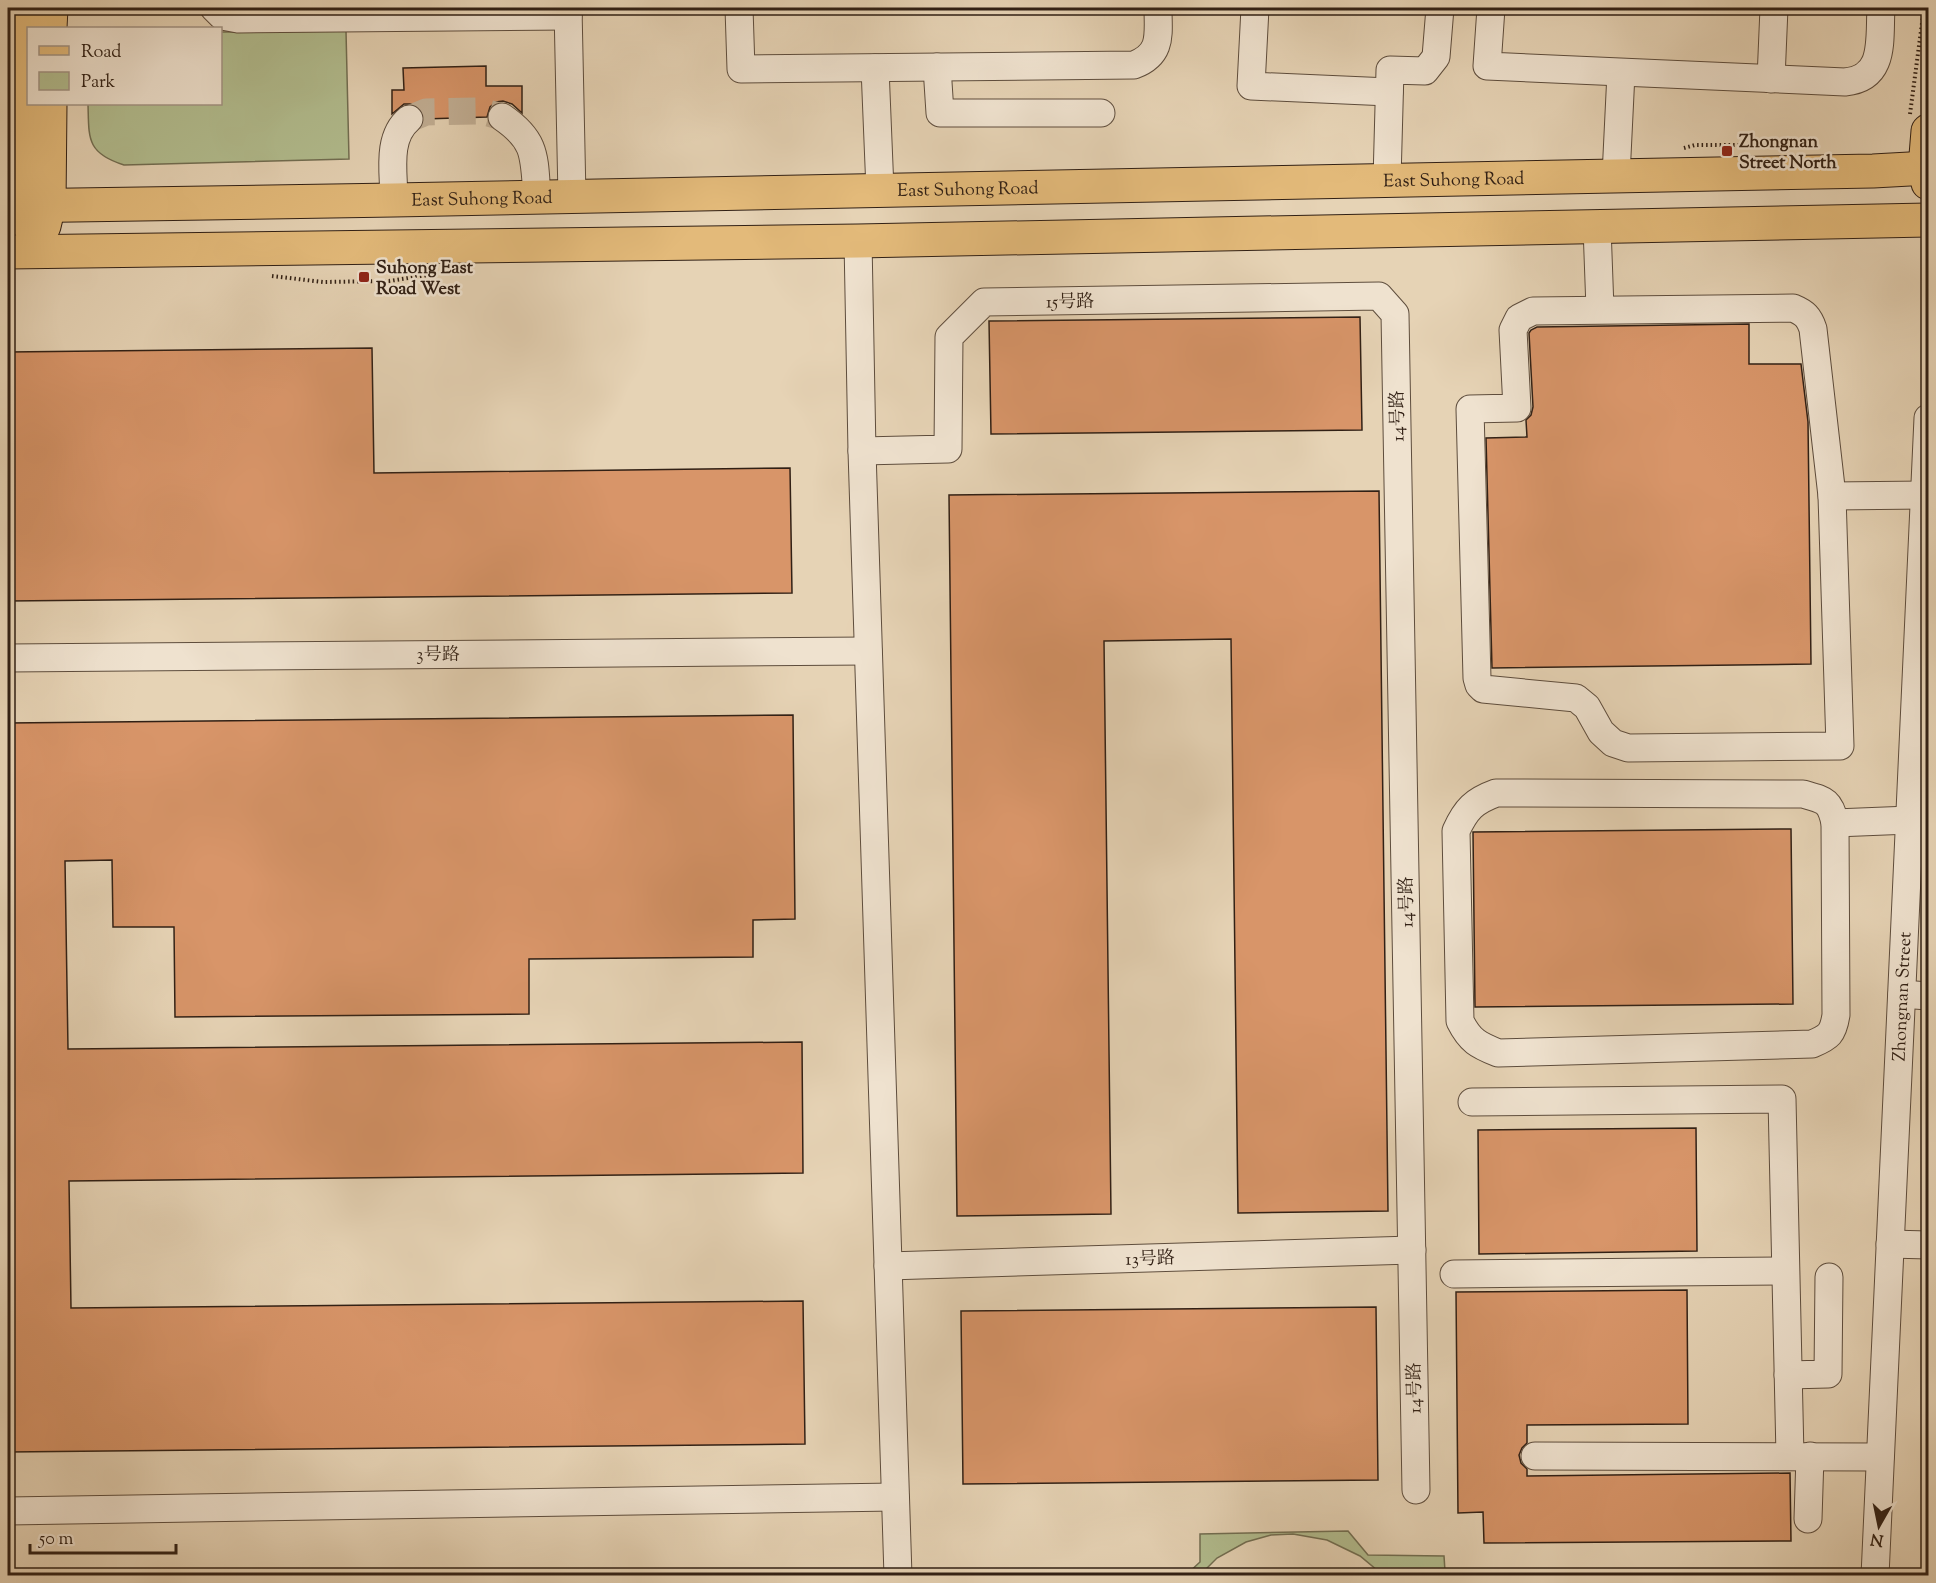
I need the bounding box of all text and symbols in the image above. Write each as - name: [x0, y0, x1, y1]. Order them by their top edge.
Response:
- legend: [27, 27, 222, 105]
- text: Road: [81, 40, 121, 66]
- text: Park: [81, 70, 116, 96]
- place label: Zhongnan Street North: [1739, 130, 1837, 177]
- marker: Zhongnan Street North: [1720, 144, 1734, 158]
- street label: East Suhong Road: [1383, 167, 1525, 196]
- street label: East Suhong Road: [897, 176, 1039, 205]
- street label: East Suhong Road: [411, 186, 553, 215]
- place label: Suhong East Road West: [376, 256, 474, 303]
- marker: Suhong East Road West: [357, 270, 371, 284]
- street label: 15号路: [1046, 290, 1094, 316]
- street label: 14号路: [1386, 390, 1412, 442]
- street label: 3号路: [416, 643, 460, 669]
- street label: 14号路: [1395, 876, 1421, 928]
- street label: Zhongnan Street: [1888, 931, 1919, 1062]
- street label: 13号路: [1125, 1246, 1175, 1274]
- street label: 14号路: [1403, 1362, 1429, 1414]
- north arrow: [1849, 1496, 1909, 1556]
- scale bar: [30, 1517, 176, 1555]
- text: N: [1869, 1526, 1885, 1551]
- text: 50 m: [38, 1527, 74, 1553]

